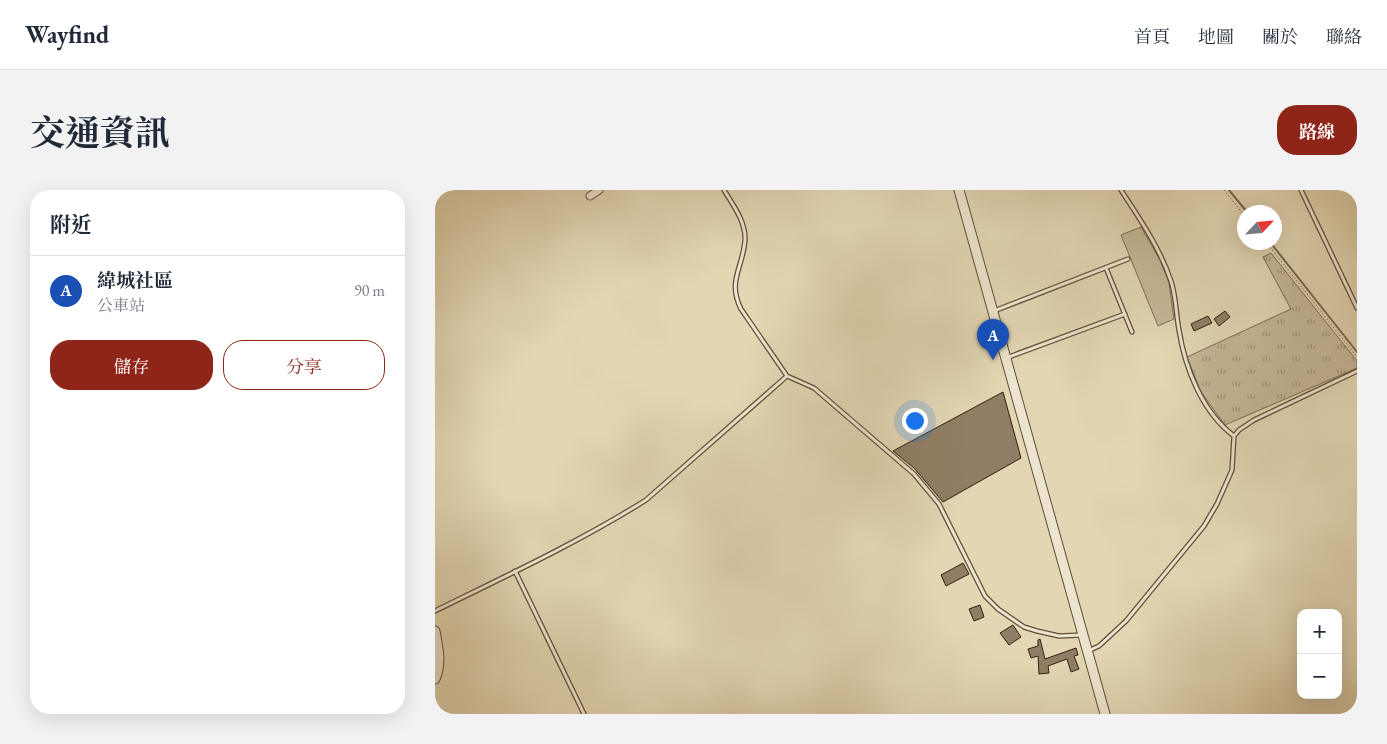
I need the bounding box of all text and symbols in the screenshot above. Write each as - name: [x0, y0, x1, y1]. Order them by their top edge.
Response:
- text: Wayfind: [25, 19, 109, 50]
- text: 首頁: [1134, 25, 1170, 48]
- text: 地圖: [1198, 25, 1234, 48]
- text: 關於: [1262, 25, 1298, 48]
- text: 聯絡: [1326, 25, 1362, 48]
- button: 路線: [1277, 105, 1357, 155]
- text: 交通資訊: [30, 110, 170, 155]
- north arrow: [1237, 205, 1282, 250]
- text: 附近: [50, 211, 92, 238]
- text: 緯城社區: [97, 268, 173, 293]
- text: A: [60, 280, 72, 301]
- text: 90 m: [354, 280, 385, 301]
- text: 公車站: [97, 295, 145, 316]
- pin: A: [977, 319, 1009, 360]
- button: 儲存: [50, 340, 213, 390]
- button: 分享: [223, 340, 385, 390]
- your location: [902, 408, 928, 434]
- map controls: [1297, 609, 1342, 699]
- button: +: [1297, 609, 1342, 654]
- button: −: [1297, 654, 1342, 699]

